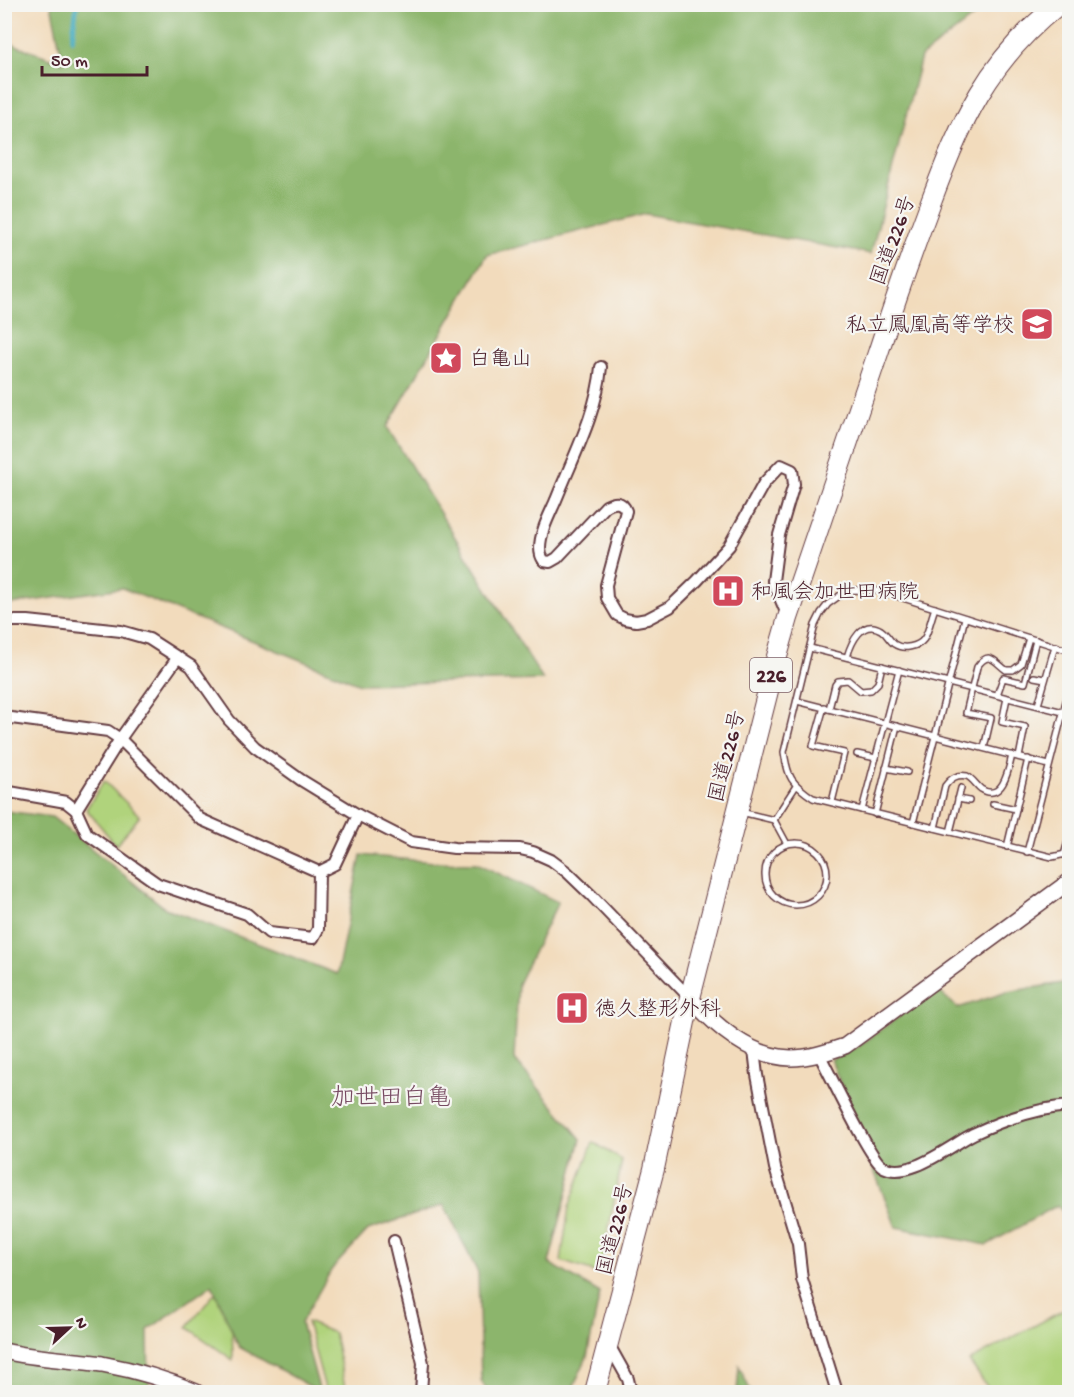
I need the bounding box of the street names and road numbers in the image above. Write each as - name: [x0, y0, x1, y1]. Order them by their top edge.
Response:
- street label: 国道226号: [866, 192, 923, 290]
- road number: 226: [750, 658, 792, 692]
- street label: 国道226号: [705, 708, 753, 806]
- street label: 国道226号: [593, 1181, 641, 1279]

